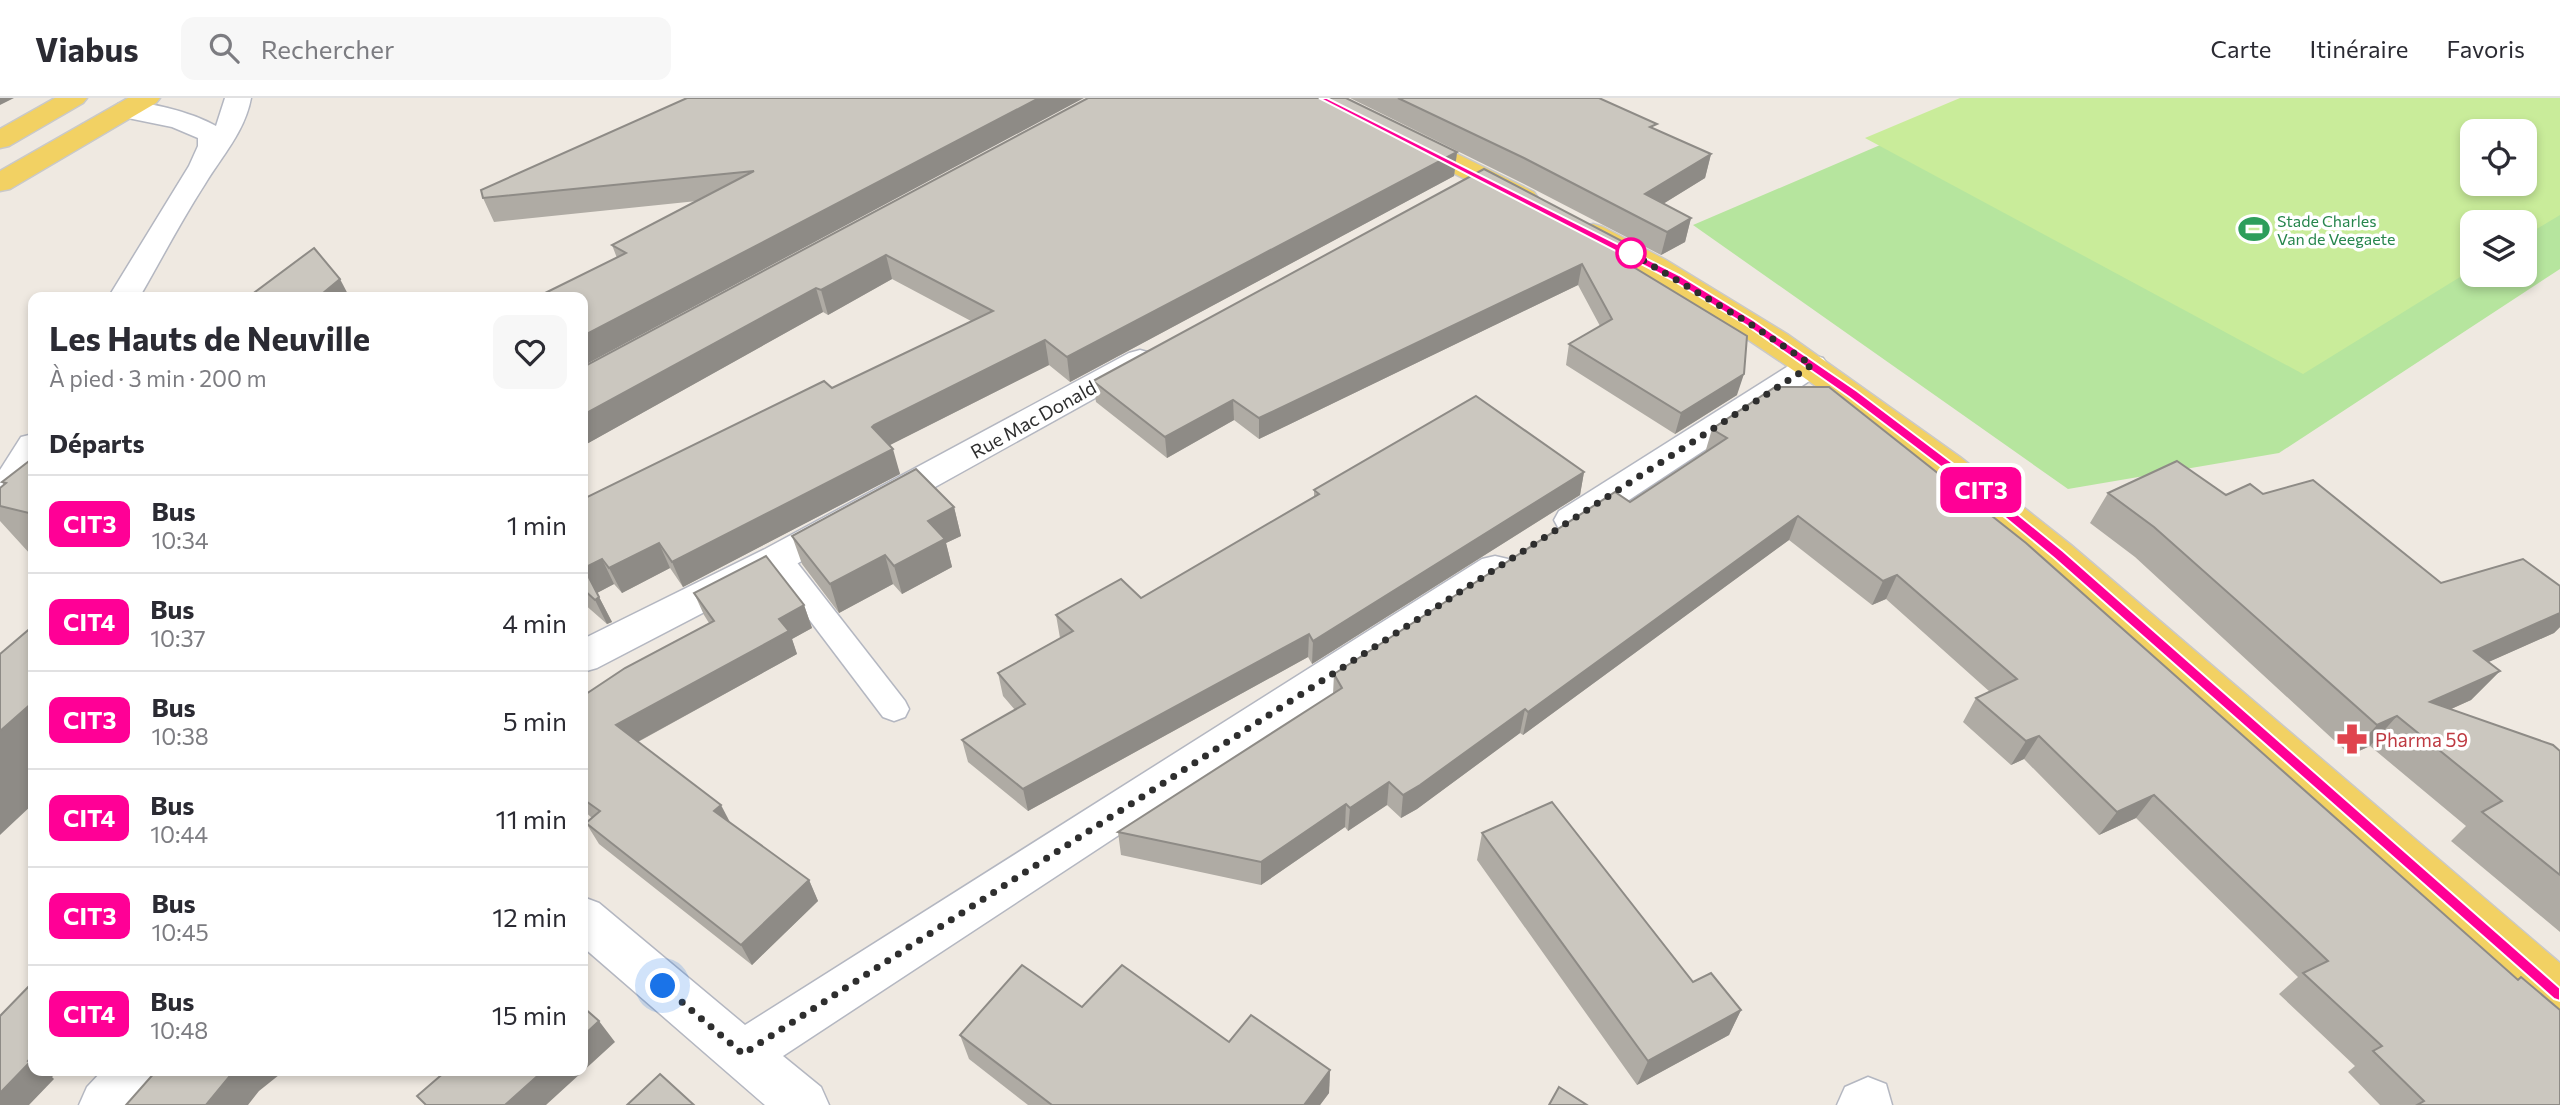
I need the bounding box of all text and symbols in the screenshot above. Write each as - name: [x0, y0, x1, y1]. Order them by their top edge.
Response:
- search box: [181, 17, 671, 80]
- text: Viabus: [35, 28, 139, 69]
- icon: search: [205, 29, 243, 67]
- text: Rechercher: [261, 33, 394, 64]
- text: Carte: [2211, 34, 2272, 63]
- text: Itinéraire: [2310, 34, 2409, 63]
- text: Favoris: [2447, 34, 2525, 63]
- map controls: [2460, 119, 2537, 287]
- button: locate: [2460, 119, 2537, 196]
- button: layers: [2460, 210, 2537, 287]
- place label: Stade Charles Van de Veegaete: [2277, 211, 2395, 248]
- sports icon: Stade Charles Van de Veegaete: [2237, 212, 2271, 246]
- unlabelled marker: [1616, 238, 1646, 268]
- button: heart: [493, 315, 567, 389]
- text: Les Hauts de Neuville: [49, 317, 370, 358]
- text: À pied · 3 min · 200 m: [49, 364, 267, 392]
- street label: Rue Mac Donald: [966, 375, 1100, 463]
- text: Départs: [49, 427, 145, 458]
- line badge: CIT3: [1932, 467, 2030, 513]
- text: CIT3: [1954, 475, 2008, 504]
- text: Bus: [151, 495, 196, 526]
- text: CIT3: [63, 509, 116, 538]
- text: 1 min: [507, 509, 567, 540]
- text: 10:34: [151, 526, 209, 554]
- text: Bus: [150, 593, 194, 624]
- text: CIT4: [63, 607, 115, 636]
- text: 4 min: [502, 607, 567, 638]
- text: 10:37: [150, 624, 206, 652]
- text: Bus: [151, 691, 196, 722]
- text: CIT3: [63, 705, 116, 734]
- text: 5 min: [503, 705, 567, 736]
- text: 10:38: [151, 722, 209, 750]
- pharmacy icon: Pharma 59: [2335, 722, 2369, 756]
- place label: Pharma 59: [2375, 728, 2468, 751]
- text: Bus: [150, 789, 194, 820]
- text: CIT4: [63, 803, 115, 832]
- text: 11 min: [496, 803, 567, 834]
- text: 10:44: [150, 820, 208, 848]
- text: Bus: [151, 887, 196, 918]
- text: CIT3: [63, 901, 116, 930]
- text: 12 min: [492, 901, 567, 932]
- text: 10:45: [151, 918, 209, 946]
- your location: [645, 968, 680, 1003]
- text: Bus: [150, 985, 194, 1016]
- text: CIT4: [63, 999, 115, 1028]
- text: 15 min: [492, 999, 567, 1030]
- text: 10:48: [150, 1016, 208, 1044]

